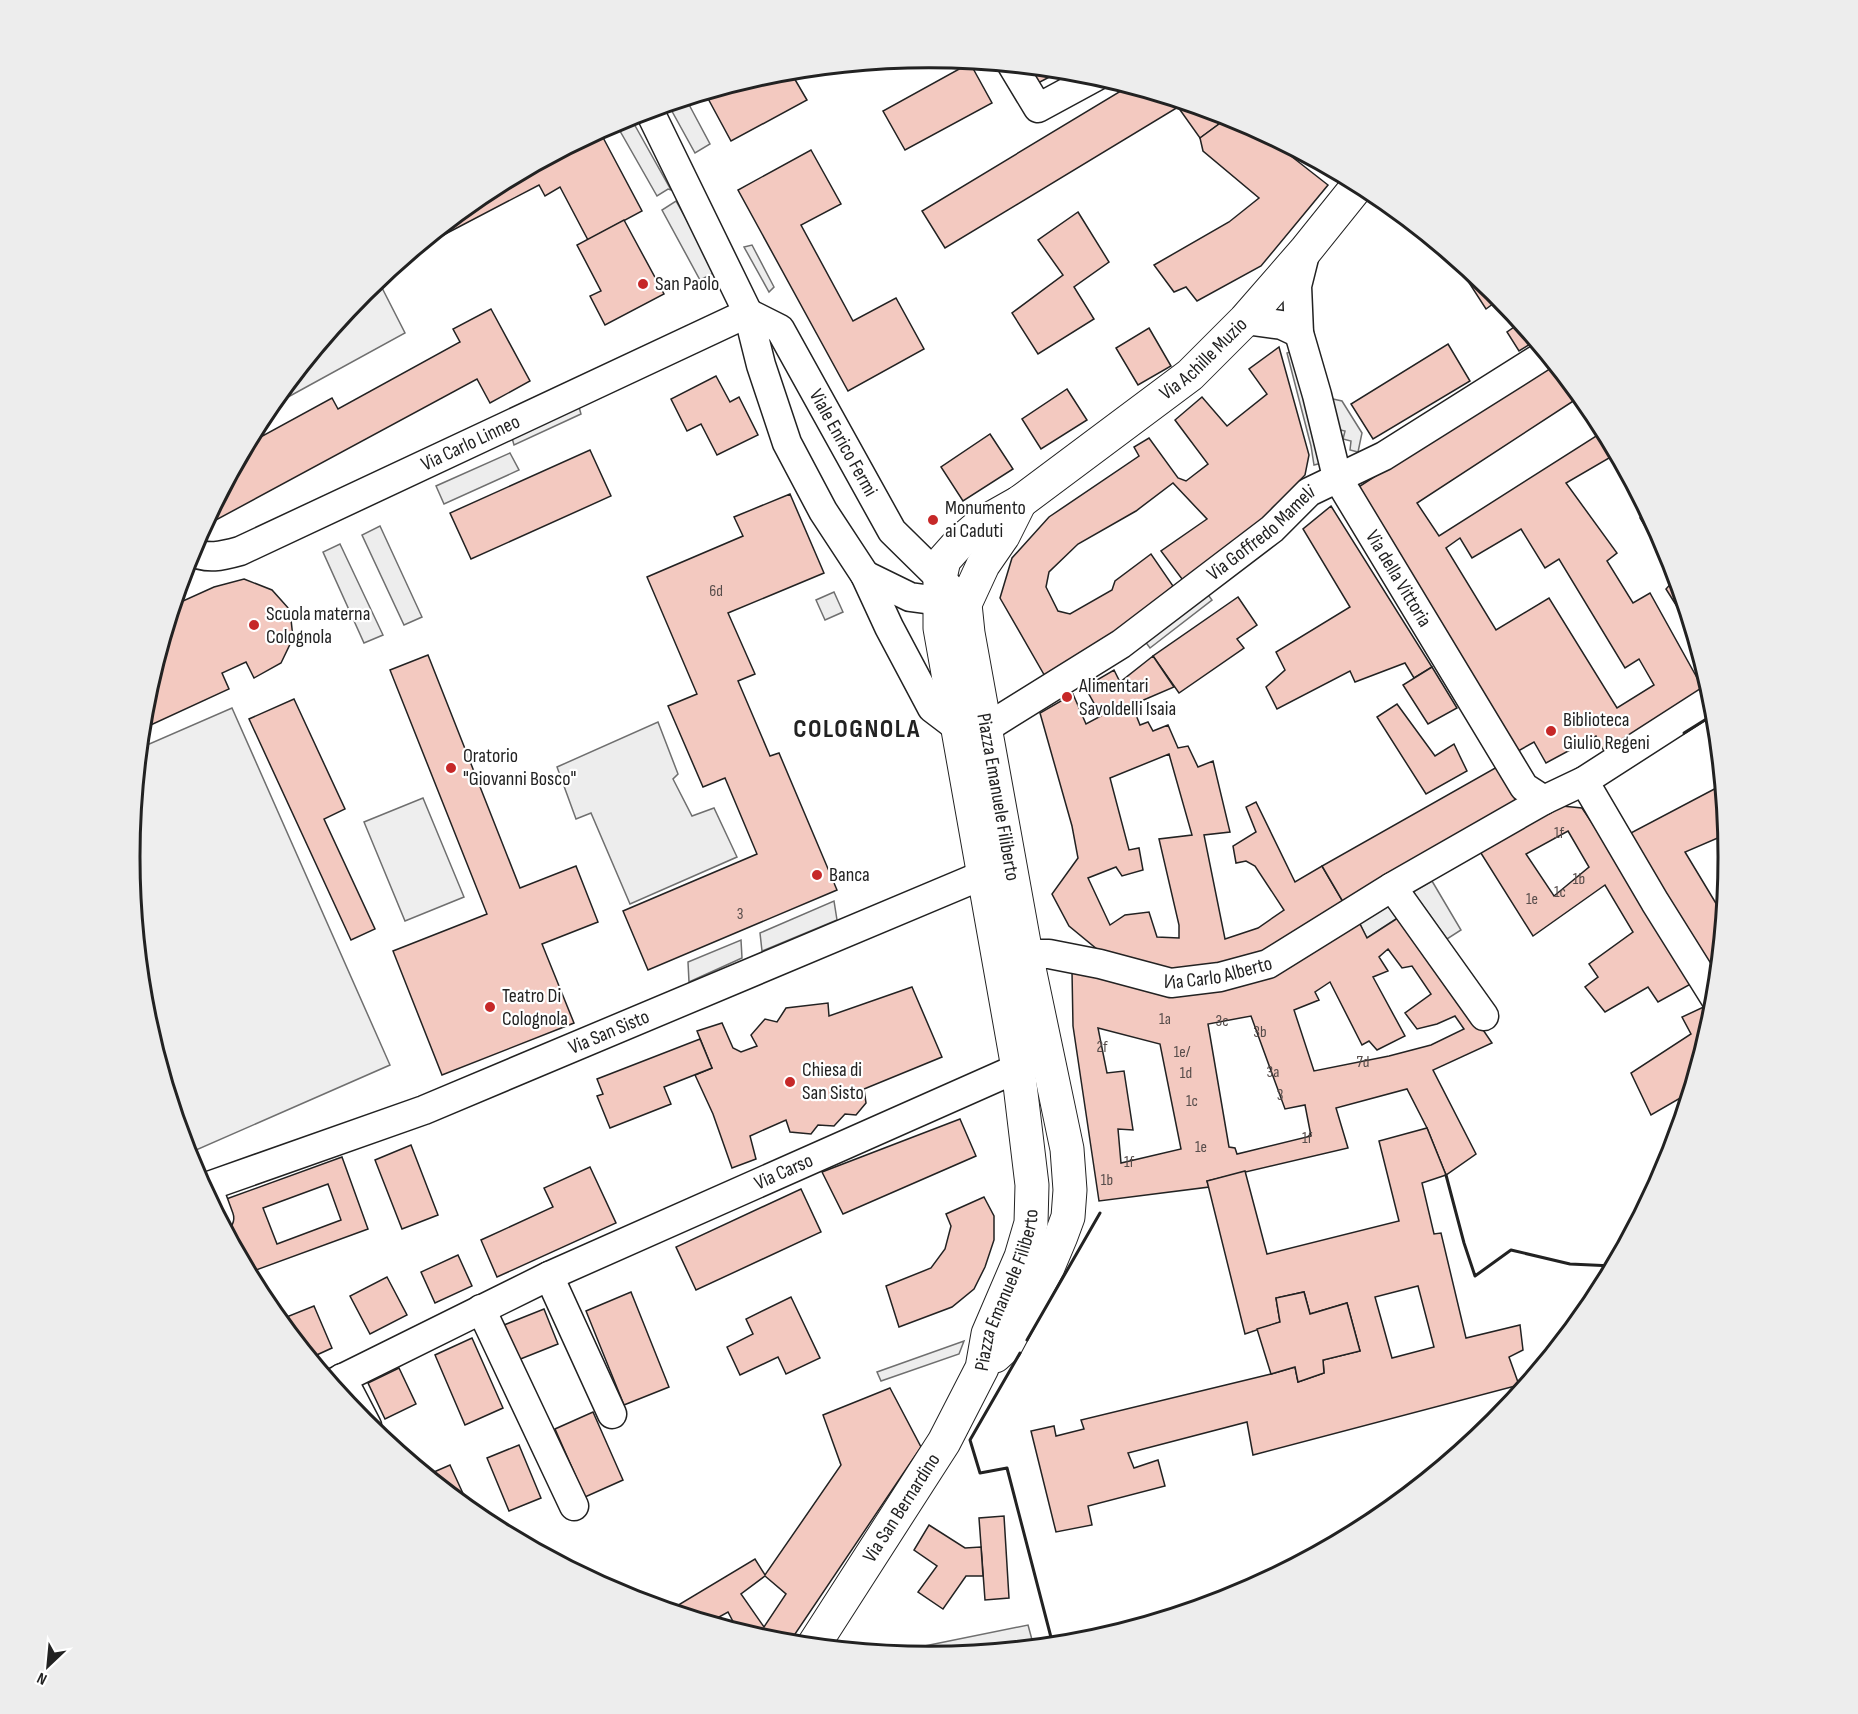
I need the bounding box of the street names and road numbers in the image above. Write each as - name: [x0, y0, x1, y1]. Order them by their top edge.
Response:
- street label: Via Achille Muzio: [1155, 313, 1252, 405]
- street label: Viale Enrico Fermi: [804, 385, 882, 501]
- street label: Via Carlo Linneo: [417, 410, 524, 476]
- street label: Via Goffredo Mameli: [1202, 479, 1318, 586]
- street label: Via della Vittoria: [1360, 526, 1437, 632]
- street label: Piazza Emanuele Filiberto: [971, 711, 1025, 883]
- street label: Via Carlo Alberto: [1160, 951, 1275, 995]
- street label: Via San Sisto: [565, 1005, 653, 1060]
- street label: Via Carso: [751, 1148, 817, 1195]
- street label: Piazza Emanuele Filiberto: [970, 1209, 1043, 1373]
- street label: Via San Bernardino: [858, 1449, 945, 1567]

